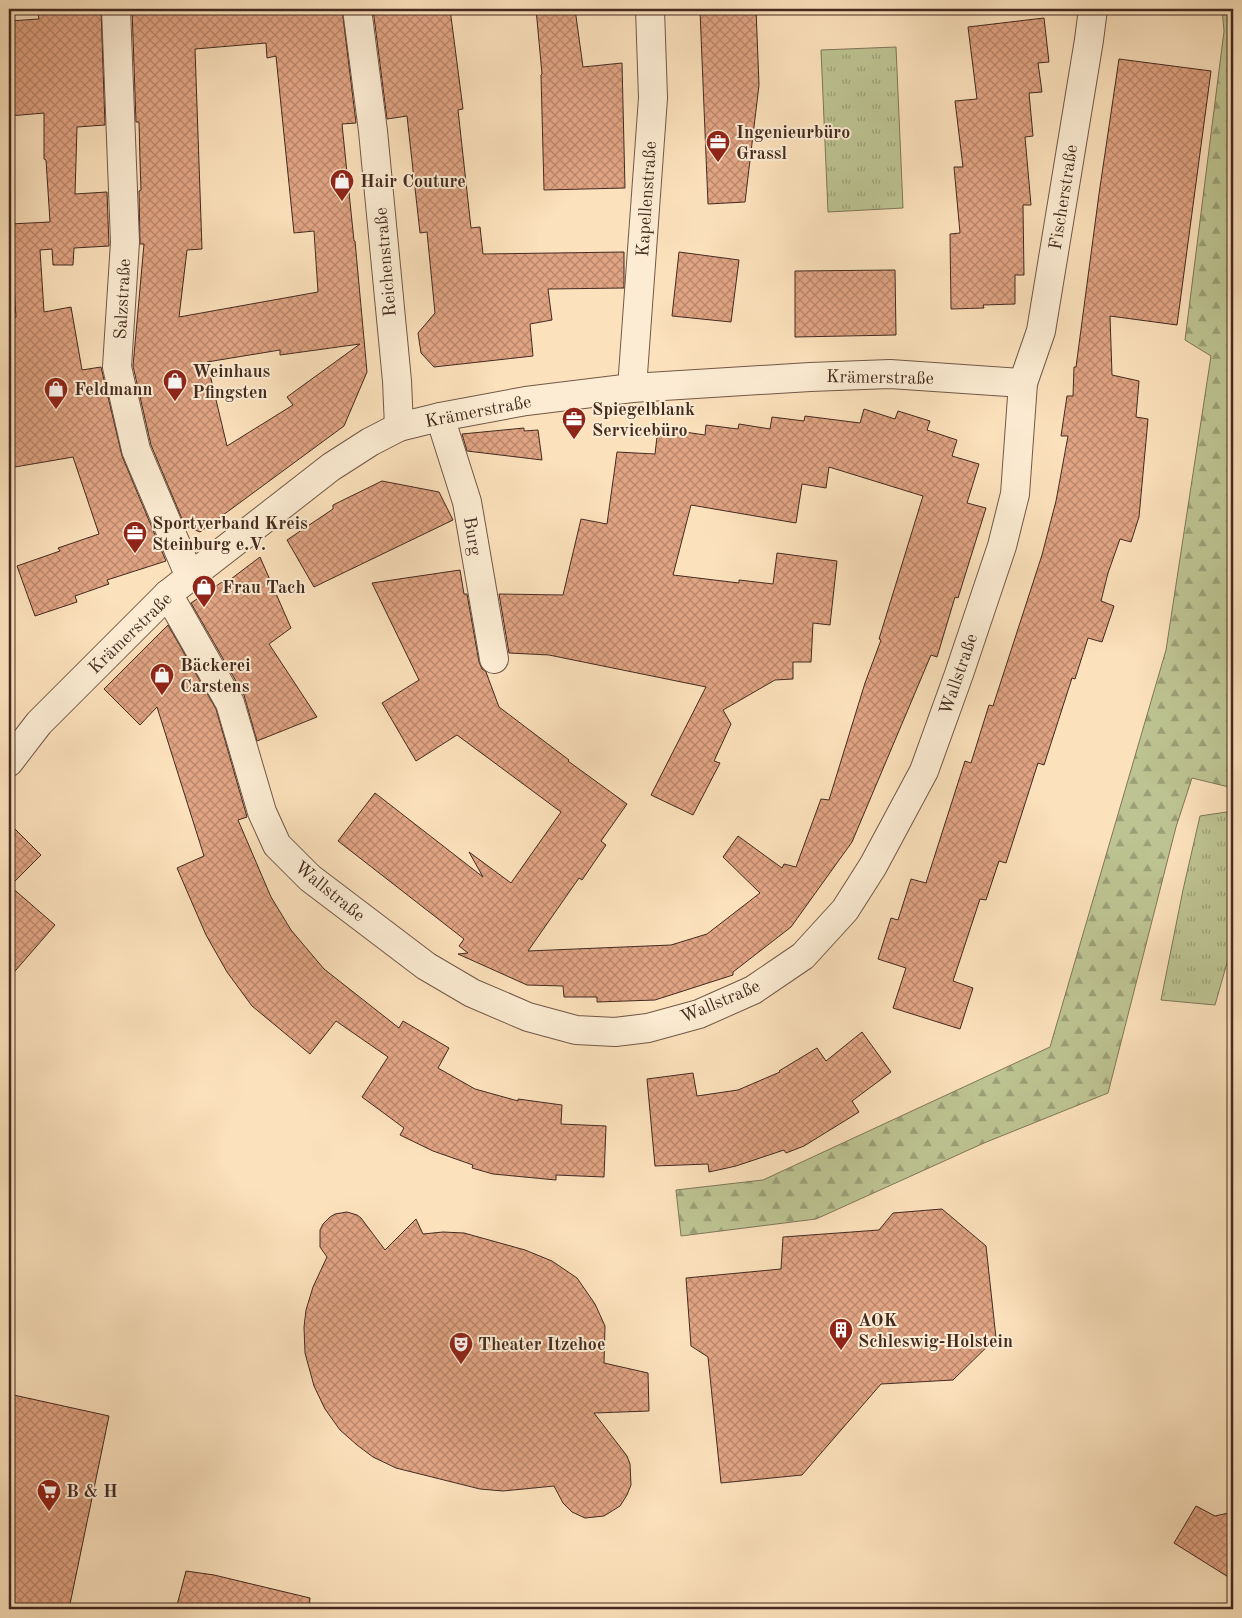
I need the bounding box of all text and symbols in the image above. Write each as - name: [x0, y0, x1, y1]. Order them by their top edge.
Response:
- place label: Ingenieurbüro Grassl: [736, 124, 850, 163]
- office icon: Ingenieurbüro Grassl: [705, 129, 731, 163]
- street label: Kapellenstraße: [634, 141, 660, 258]
- street label: Fischerstraße: [1047, 143, 1081, 251]
- shop icon: Hair Couture: [329, 168, 355, 202]
- place label: Hair Couture: [360, 173, 466, 191]
- street label: Reichenstraße: [372, 206, 400, 317]
- street label: Salzstraße: [112, 258, 134, 340]
- place label: Weinhaus Pfingsten: [192, 363, 271, 402]
- shop icon: Weinhaus Pfingsten: [162, 368, 188, 402]
- street label: Krämerstraße: [826, 368, 934, 388]
- shop icon: Feldmann: [43, 376, 69, 410]
- place label: Feldmann: [74, 381, 153, 399]
- street label: Krämerstraße: [423, 393, 533, 431]
- place label: Spiegelblank Servicebüro: [592, 401, 695, 440]
- office icon: Spiegelblank Servicebüro: [561, 406, 587, 440]
- place label: Sportverband Kreis Steinburg e.V.: [152, 515, 308, 554]
- street label: Burg: [460, 515, 484, 557]
- office icon: Sportverband Kreis Steinburg e.V.: [122, 520, 148, 554]
- shop icon: Frau Tach: [191, 574, 217, 608]
- place label: Frau Tach: [222, 579, 306, 597]
- street label: Krämerstraße: [86, 590, 176, 678]
- street label: Wallstraße: [937, 631, 981, 717]
- place label: Bäckerei Carstens: [180, 657, 251, 696]
- shop icon: Bäckerei Carstens: [149, 662, 175, 696]
- street label: Wallstraße: [291, 858, 368, 925]
- street label: Wallstraße: [678, 977, 763, 1027]
- place label: AOK Schleswig-Holstein: [858, 1312, 1013, 1351]
- building icon: AOK Schleswig-Holstein: [828, 1317, 854, 1351]
- theatre icon: Theater Itzehoe: [448, 1331, 474, 1365]
- place label: Theater Itzehoe: [478, 1336, 605, 1354]
- supermarket icon: B & H: [36, 1478, 62, 1512]
- place label: B & H: [66, 1483, 118, 1501]

